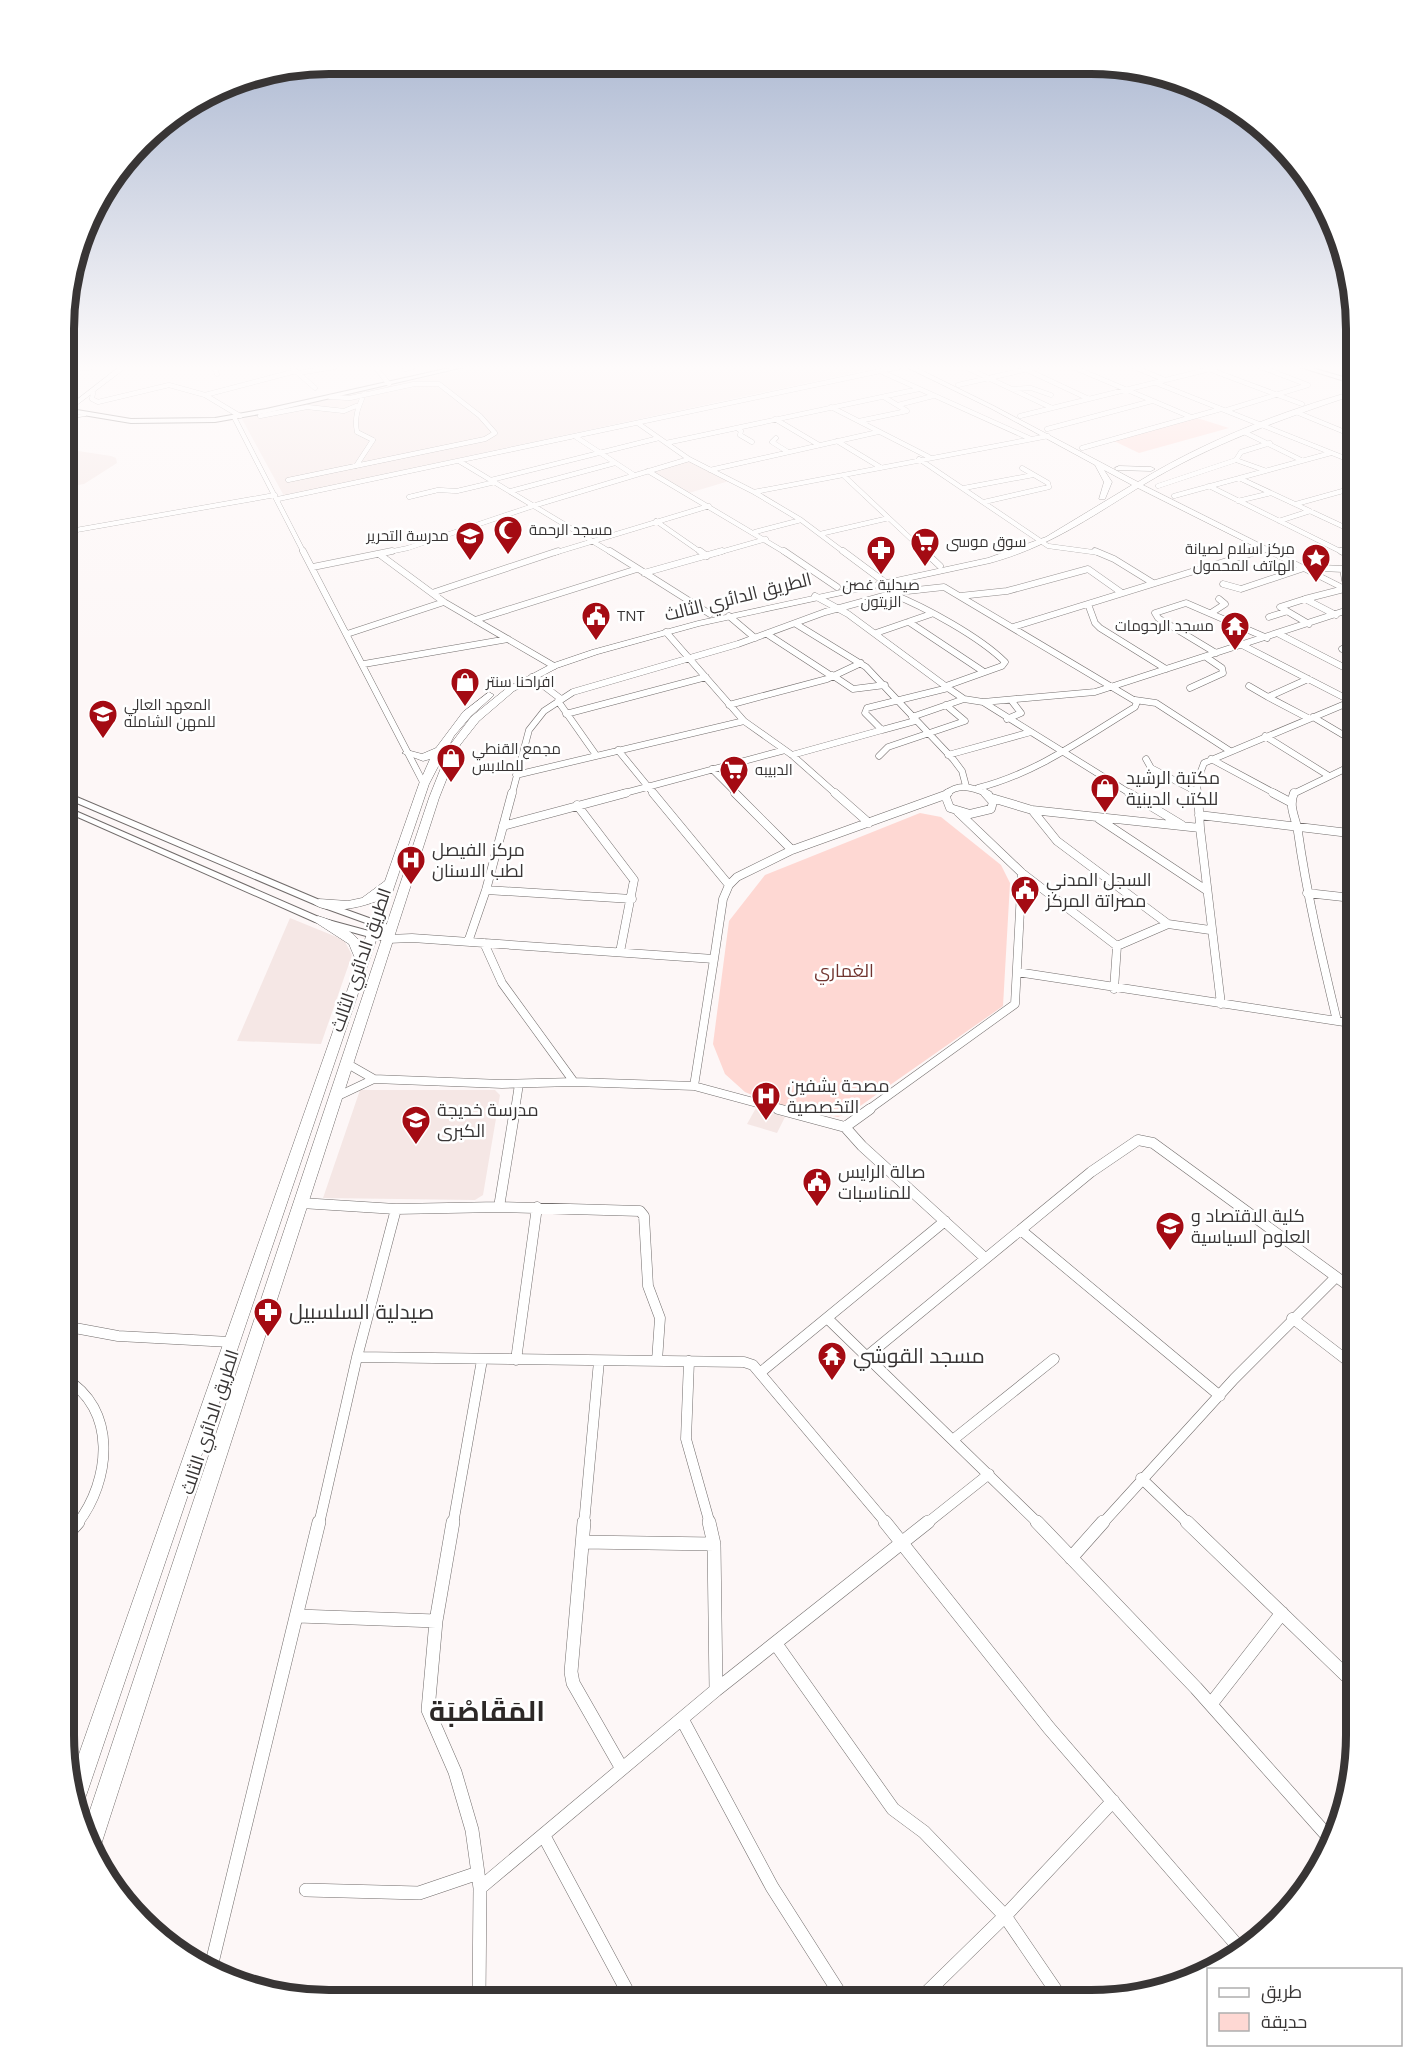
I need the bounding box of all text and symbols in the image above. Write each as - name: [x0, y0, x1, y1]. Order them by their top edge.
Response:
- mosque icon: مسجد الرحمة: [492, 514, 524, 556]
- place label: مسجد الرحمة: [529, 519, 612, 539]
- school or university icon: مدرسة التحرير: [454, 520, 486, 562]
- place label: مدرسة التحرير: [366, 525, 449, 545]
- supermarket icon: سوق موسى: [909, 526, 941, 568]
- place label: سوق موسى: [946, 531, 1026, 552]
- pharmacy icon: صيدلية غصن الزيتون: [865, 534, 897, 576]
- place label: مركز اسلام لصيانة الهاتف المحمول: [1185, 538, 1295, 576]
- place icon: مركز اسلام لصيانة الهاتف المحمول: [1300, 542, 1332, 584]
- street label: الطريق الدائري الثالث: [662, 566, 815, 629]
- place label: صيدلية غصن الزيتون: [842, 574, 920, 612]
- public building icon: TNT: [580, 600, 612, 642]
- place label: TNT: [617, 605, 646, 625]
- temple icon: مسجد الرحومات: [1219, 610, 1251, 652]
- place label: مسجد الرحومات: [1115, 615, 1214, 635]
- shop icon: افراحنا سنتر: [449, 666, 481, 708]
- place label: افراحنا سنتر: [485, 671, 554, 691]
- place label: المعهد العالي للمهن الشامله: [124, 694, 216, 732]
- school or university icon: المعهد العالي للمهن الشامله: [87, 698, 119, 740]
- place label: مجمع القنطي للملابس: [472, 738, 561, 776]
- shop icon: مجمع القنطي للملابس: [435, 742, 467, 784]
- supermarket icon: الدبيبه: [718, 754, 750, 796]
- place label: الدبيبه: [755, 759, 793, 779]
- place label: مكتبة الرشيد للكتب الدينية: [1126, 765, 1220, 810]
- shop icon: مكتبة الرشيد للكتب الدينية: [1089, 772, 1121, 814]
- place label: مركز الفيصل لطب الاسنان: [432, 837, 525, 882]
- hospital icon: مركز الفيصل لطب الاسنان: [395, 844, 427, 886]
- place label: السجل المدني مصراتة المركز: [1045, 867, 1152, 912]
- public building icon: السجل المدني مصراتة المركز: [1009, 874, 1041, 916]
- street label: الطريق الدائري الثالث: [324, 884, 399, 1036]
- park label: الغماري: [814, 958, 874, 985]
- place label: مصحة يشفين التخصصية: [787, 1073, 890, 1118]
- hospital icon: مصحة يشفين التخصصية: [750, 1080, 782, 1122]
- place label: مدرسة خديجة الكبرى: [437, 1097, 539, 1142]
- school or university icon: مدرسة خديجة الكبرى: [400, 1104, 432, 1146]
- place label: صالة الرايس للمناسبات: [838, 1159, 925, 1204]
- public building icon: صالة الرايس للمناسبات: [801, 1166, 833, 1208]
- place label: كلية الاقتصاد و العلوم السياسية: [1191, 1203, 1311, 1249]
- school or university icon: كلية الاقتصاد و العلوم السياسية: [1154, 1210, 1186, 1252]
- pharmacy icon: صيدلية السلسبيل: [252, 1296, 284, 1338]
- place label: صيدلية السلسبيل: [289, 1297, 434, 1325]
- temple icon: مسجد القوشي: [816, 1340, 848, 1382]
- place label: مسجد القوشي: [853, 1341, 985, 1371]
- street label: الطريق الدائري الثالث: [174, 1346, 247, 1498]
- district label: المَقَاصْبَة: [429, 1691, 545, 1729]
- legend: [1207, 1968, 1402, 2046]
- text: طريق: [1261, 1979, 1302, 2004]
- text: حديقة: [1261, 2009, 1307, 2033]

